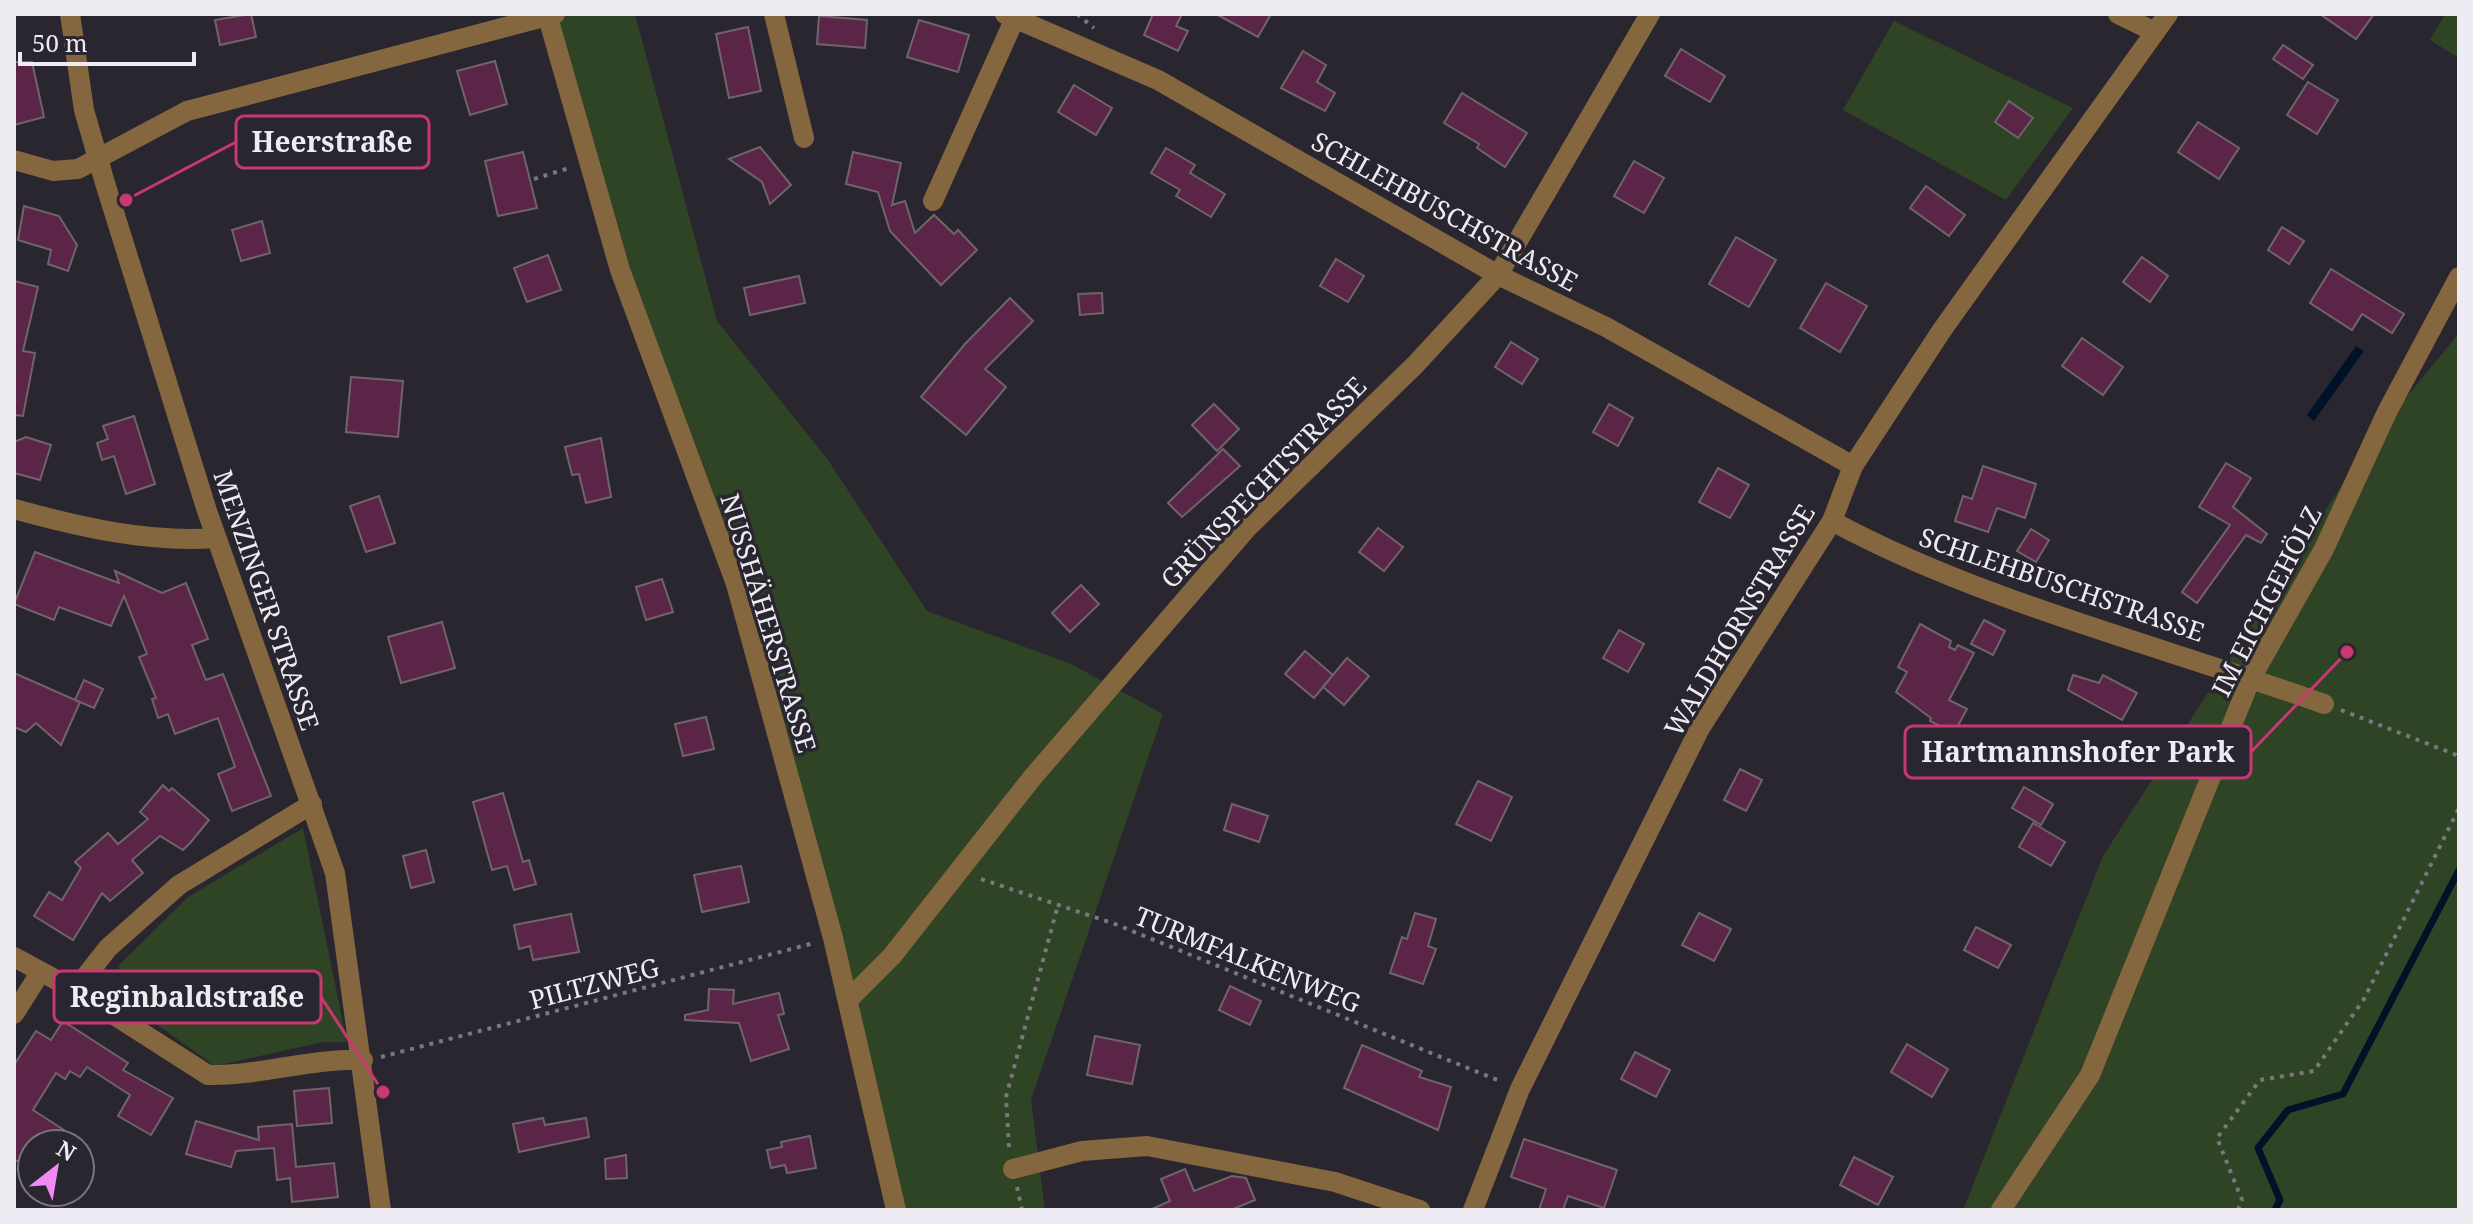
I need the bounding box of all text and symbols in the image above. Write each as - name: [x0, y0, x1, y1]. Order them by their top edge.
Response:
- scale bar: [20, 16, 194, 66]
- text: 50 m: [32, 26, 88, 59]
- callout: Heerstraße: [236, 116, 429, 168]
- text: Heerstraße: [251, 122, 413, 160]
- street label: SCHLEHBUSCHSTRASSE: [1305, 123, 1585, 299]
- street label: GRÜNSPECHTSTRASSE: [1152, 368, 1374, 596]
- street label: MENZINGER STRASSE: [206, 465, 328, 735]
- street label: NUSSHÄHERSTRASSE: [712, 489, 826, 757]
- street label: WALDHORNSTRASSE: [1655, 497, 1823, 743]
- street label: IM EICHGEHÖLZ: [2202, 500, 2330, 702]
- street label: SCHLEHBUSCHSTRASSE: [1915, 518, 2209, 650]
- callout: Hartmannshofer Park: [1905, 726, 2251, 778]
- text: Hartmannshofer Park: [1921, 732, 2235, 770]
- street label: TURMFALKENWEG: [1130, 897, 1367, 1021]
- street label: PILTZWEG: [525, 948, 663, 1018]
- callout: Reginbaldstraße: [54, 971, 321, 1023]
- text: Reginbaldstraße: [70, 977, 304, 1015]
- north arrow: [16, 1128, 96, 1208]
- text: N: [52, 1133, 82, 1167]

